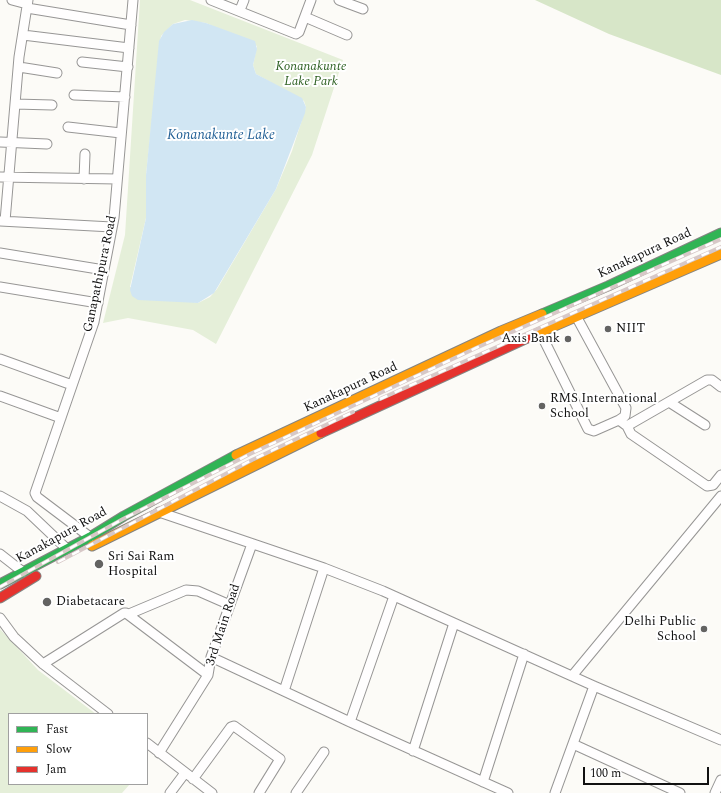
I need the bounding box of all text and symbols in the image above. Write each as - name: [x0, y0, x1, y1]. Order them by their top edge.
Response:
- park label: Konanakunte Lake Park: [275, 59, 347, 90]
- water label: Konanakunte Lake: [167, 128, 275, 144]
- street label: Ganapathipura Road: [81, 214, 121, 334]
- street label: Kanakapura Road: [596, 225, 694, 283]
- place label: NIIT: [616, 321, 645, 337]
- marker: NIIT: [603, 324, 613, 334]
- place label: Axis Bank: [501, 331, 560, 347]
- marker: Axis Bank: [563, 334, 573, 344]
- street label: Kanakapura Road: [302, 359, 400, 417]
- place label: RMS International School: [550, 391, 657, 422]
- marker: RMS International School: [537, 401, 547, 411]
- street label: Kanakapura Road: [14, 505, 110, 567]
- place label: Sri Sai Ram Hospital: [108, 549, 174, 580]
- marker: Sri Sai Ram Hospital: [93, 558, 105, 570]
- street label: 3rd Main Road: [203, 582, 245, 668]
- place label: Diabetacare: [56, 594, 125, 610]
- marker: Diabetacare: [41, 596, 53, 608]
- place label: Delhi Public School: [624, 614, 696, 645]
- marker: Delhi Public School: [699, 624, 709, 634]
- legend: [8, 713, 148, 785]
- text: Fast: [46, 720, 68, 739]
- text: Slow: [46, 740, 71, 759]
- scale bar: [585, 759, 711, 785]
- text: Jam: [46, 760, 67, 779]
- text: 100 m: [590, 764, 621, 783]

